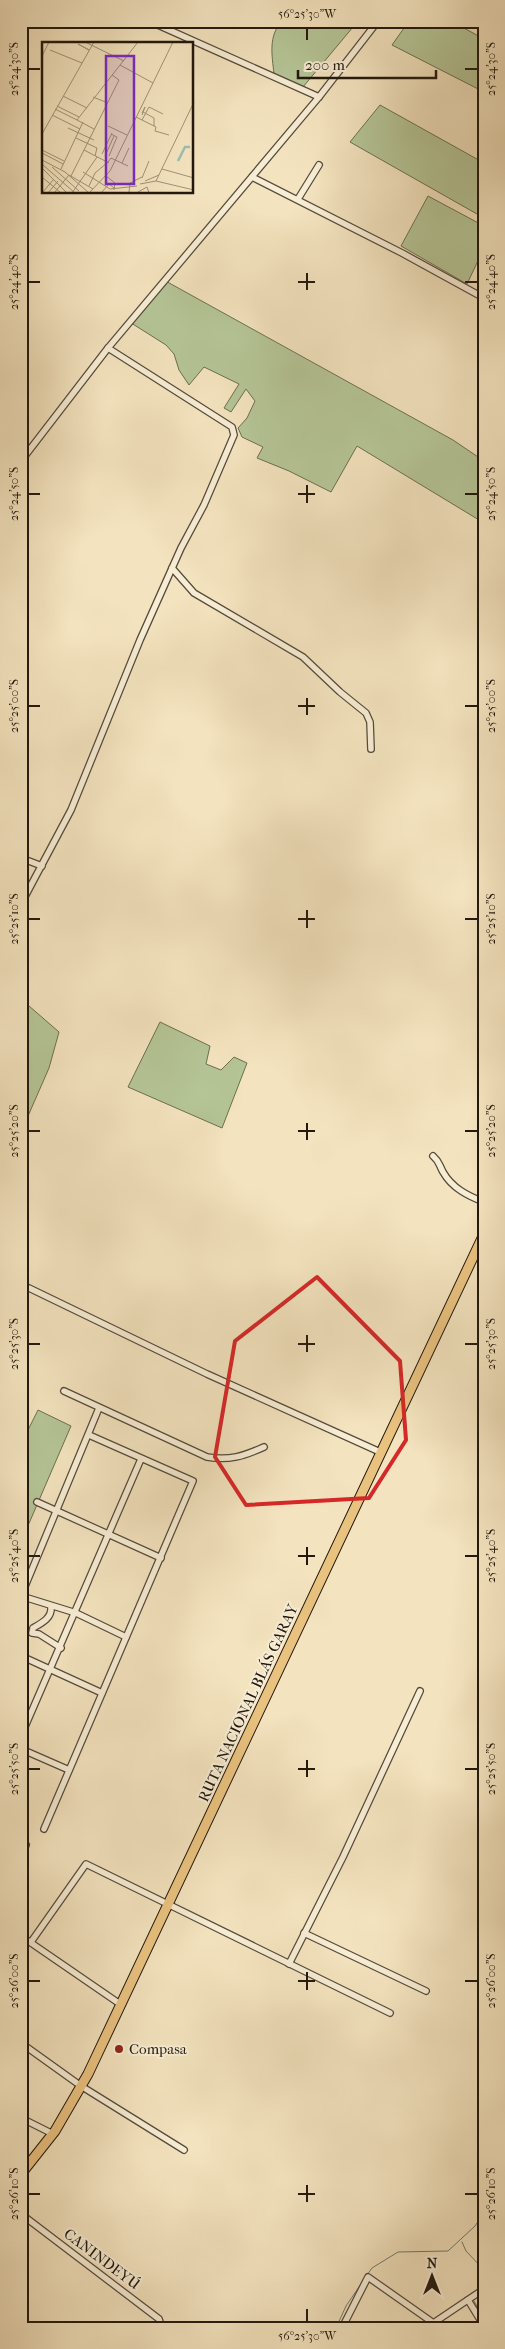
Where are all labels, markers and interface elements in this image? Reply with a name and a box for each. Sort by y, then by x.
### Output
text: 56°25'30"W [278,7,337,21]
text: 25°24'30"S [7,42,21,96]
inset map [42,42,194,194]
text: 25°24'30"S [484,42,498,96]
scale bar [298,48,435,80]
text: 200 m [305,56,345,74]
text: 25°24'40"S [7,254,21,310]
text: 25°24'40"S [484,254,498,310]
text: 25°24'50"S [7,467,21,521]
text: 25°24'50"S [484,467,498,521]
text: 25°25'00"S [7,679,21,733]
text: 25°25'00"S [484,679,498,733]
text: 25°25'10"S [7,893,21,945]
text: 25°25'10"S [484,893,498,945]
text: 25°25'20"S [7,1104,21,1158]
text: 25°25'20"S [484,1104,498,1158]
text: 25°25'30"S [7,1318,21,1370]
text: 25°25'30"S [484,1318,498,1370]
text: 25°25'40"S [7,1529,21,1583]
text: 25°25'40"S [484,1529,498,1583]
street label: RUTA NACIONAL BLÁS GARAY [194,1601,302,1805]
text: 25°25'50"S [7,1743,21,1795]
text: 25°25'50"S [484,1743,498,1795]
text: 25°26'00"S [7,1953,21,2009]
text: 25°26'00"S [484,1953,498,2009]
place label: Compasa [129,2040,188,2058]
marker: Compasa [113,2043,125,2055]
text: 25°26'10"S [7,2168,21,2220]
text: 25°26'10"S [484,2168,498,2220]
street label: CANINDEYÚ [60,2224,144,2294]
north arrow [408,2252,458,2302]
text: N [427,2255,438,2272]
text: 56°25'30"W [278,2329,337,2343]

